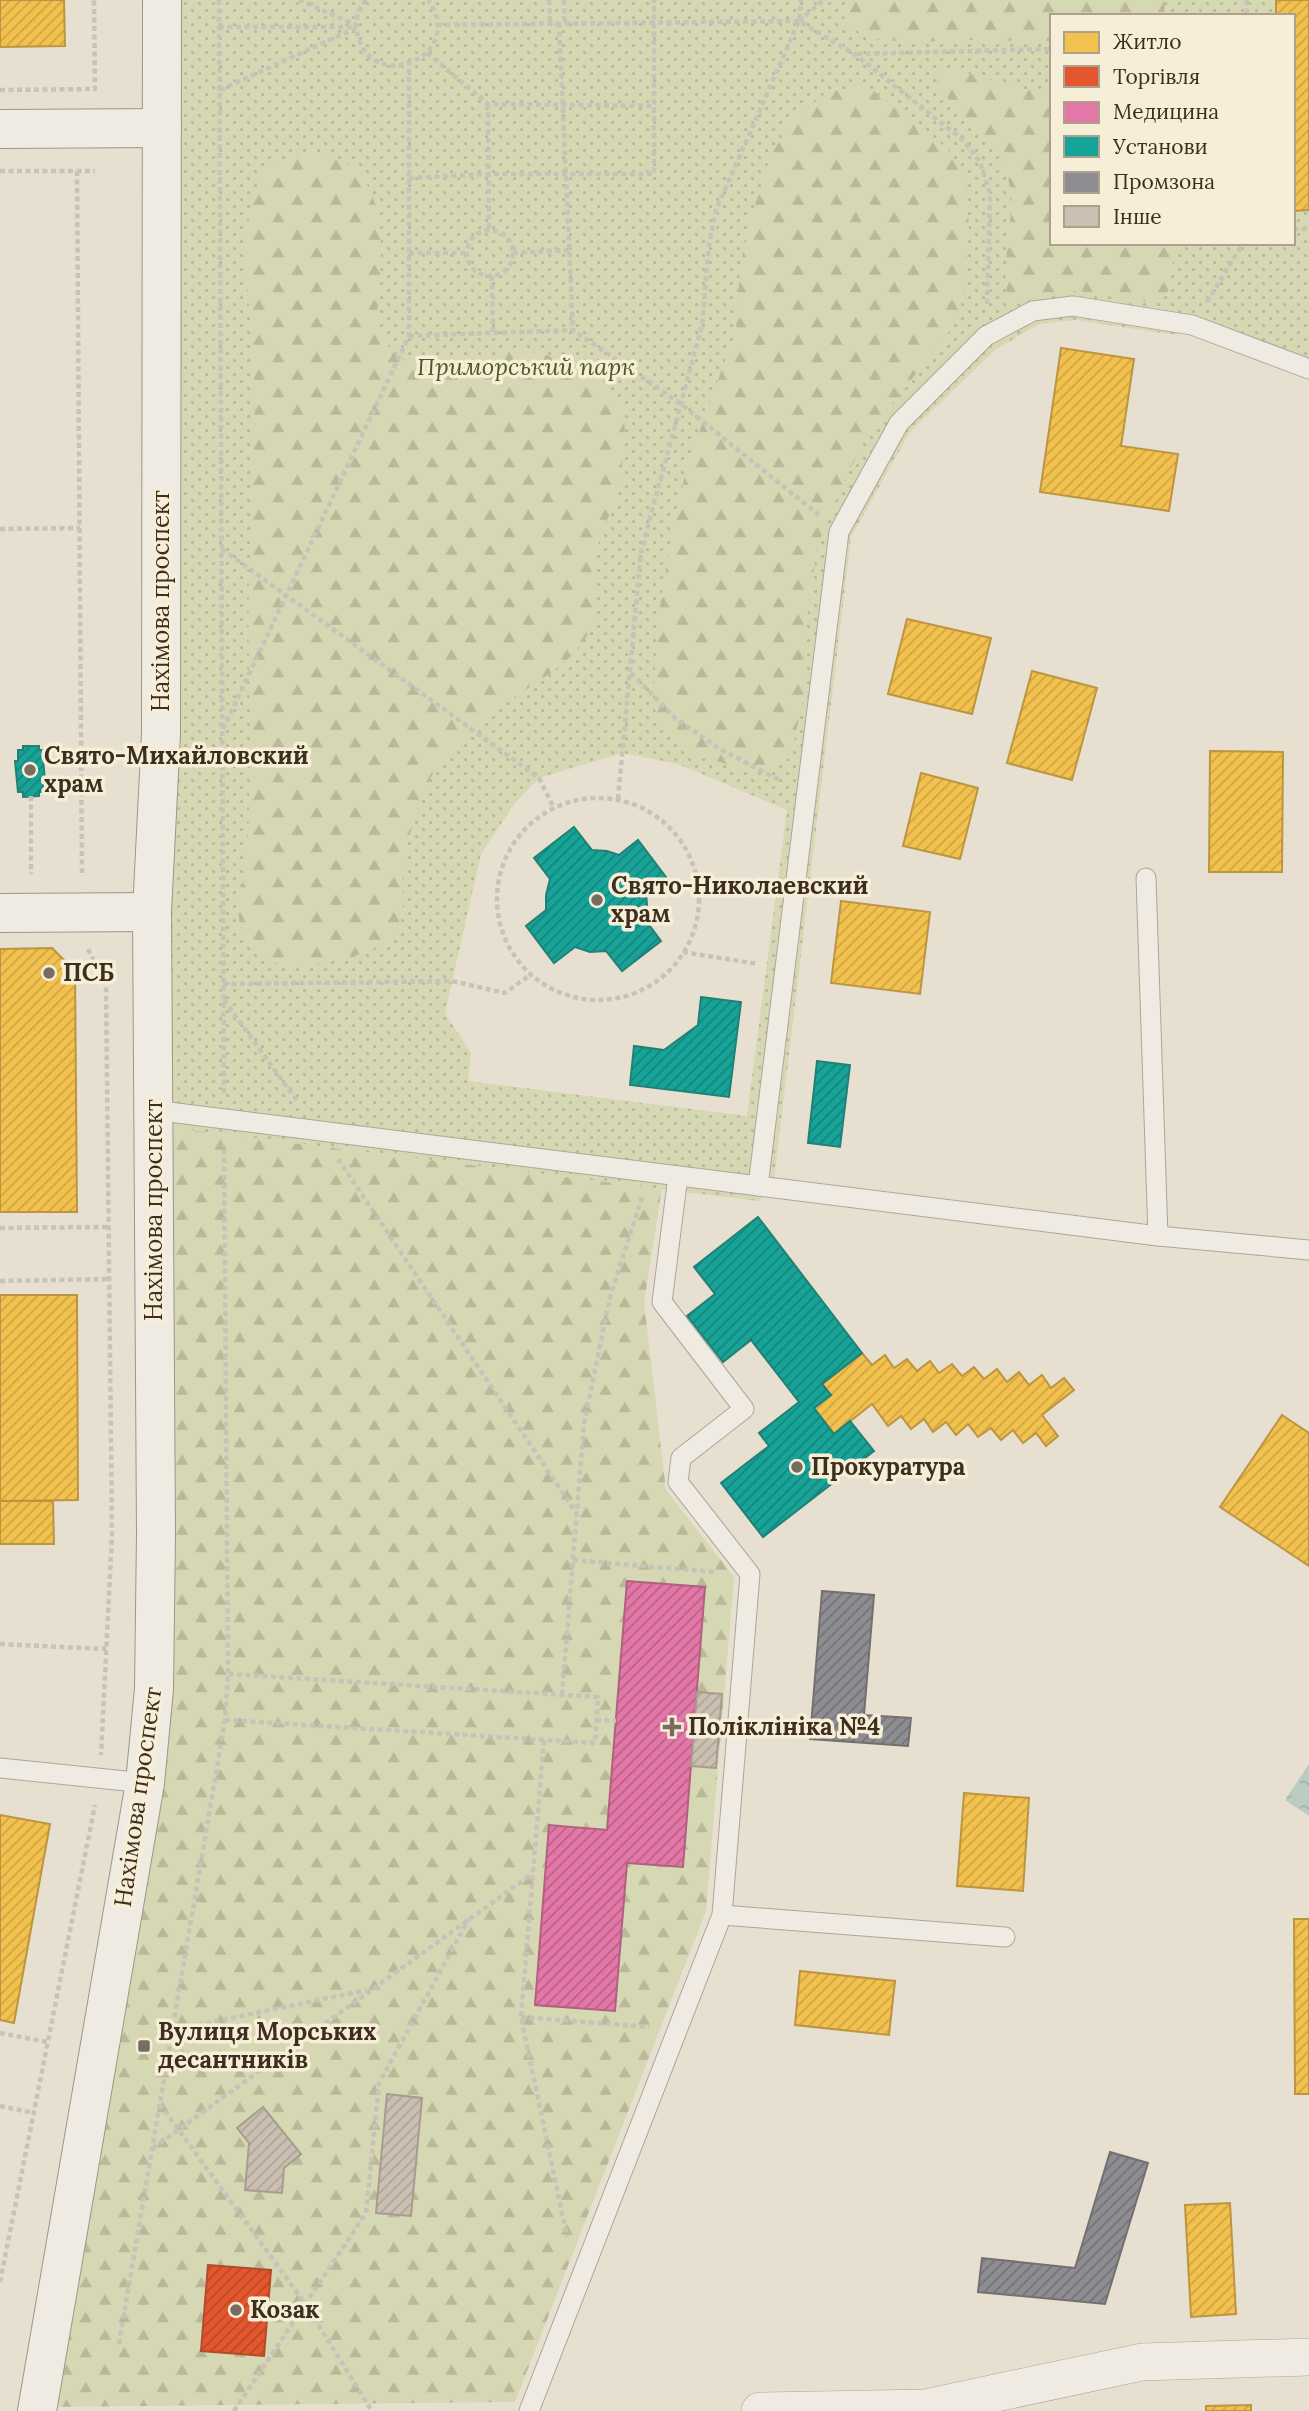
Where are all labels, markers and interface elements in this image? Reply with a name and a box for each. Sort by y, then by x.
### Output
legend [1050,14,1295,245]
text: Житло [1113,28,1182,55]
text: Торгівля [1113,63,1200,90]
text: Медицина [1113,98,1219,125]
text: Установи [1112,133,1208,160]
text: Промзона [1113,168,1215,195]
text: Інше [1113,203,1162,230]
park label: Приморський парк [417,351,635,382]
street label: Нахімова проспект [145,490,176,712]
place label: Свято-Михайловский храм [44,740,309,799]
marker: Свято-Михайловский храм [22,762,38,778]
place label: Свято-Николаевский храм [611,870,869,929]
marker: Свято-Николаевский храм [589,892,605,908]
place label: ПСБ [63,957,114,988]
marker: ПСБ [41,965,57,981]
street label: Нахімова проспект [138,1099,169,1321]
place label: Прокуратура [811,1451,966,1482]
marker: Прокуратура [789,1459,805,1475]
street label: Нахімова проспект [107,1685,168,1909]
place label: Поліклініка №4 [688,1711,880,1742]
marker: Поліклініка №4 [662,1717,682,1737]
place label: Вулиця Морських десантників [158,2016,377,2075]
marker: Вулиця Морських десантників [136,2038,152,2054]
place label: Козак [250,2294,319,2325]
marker: Козак [228,2302,244,2318]

